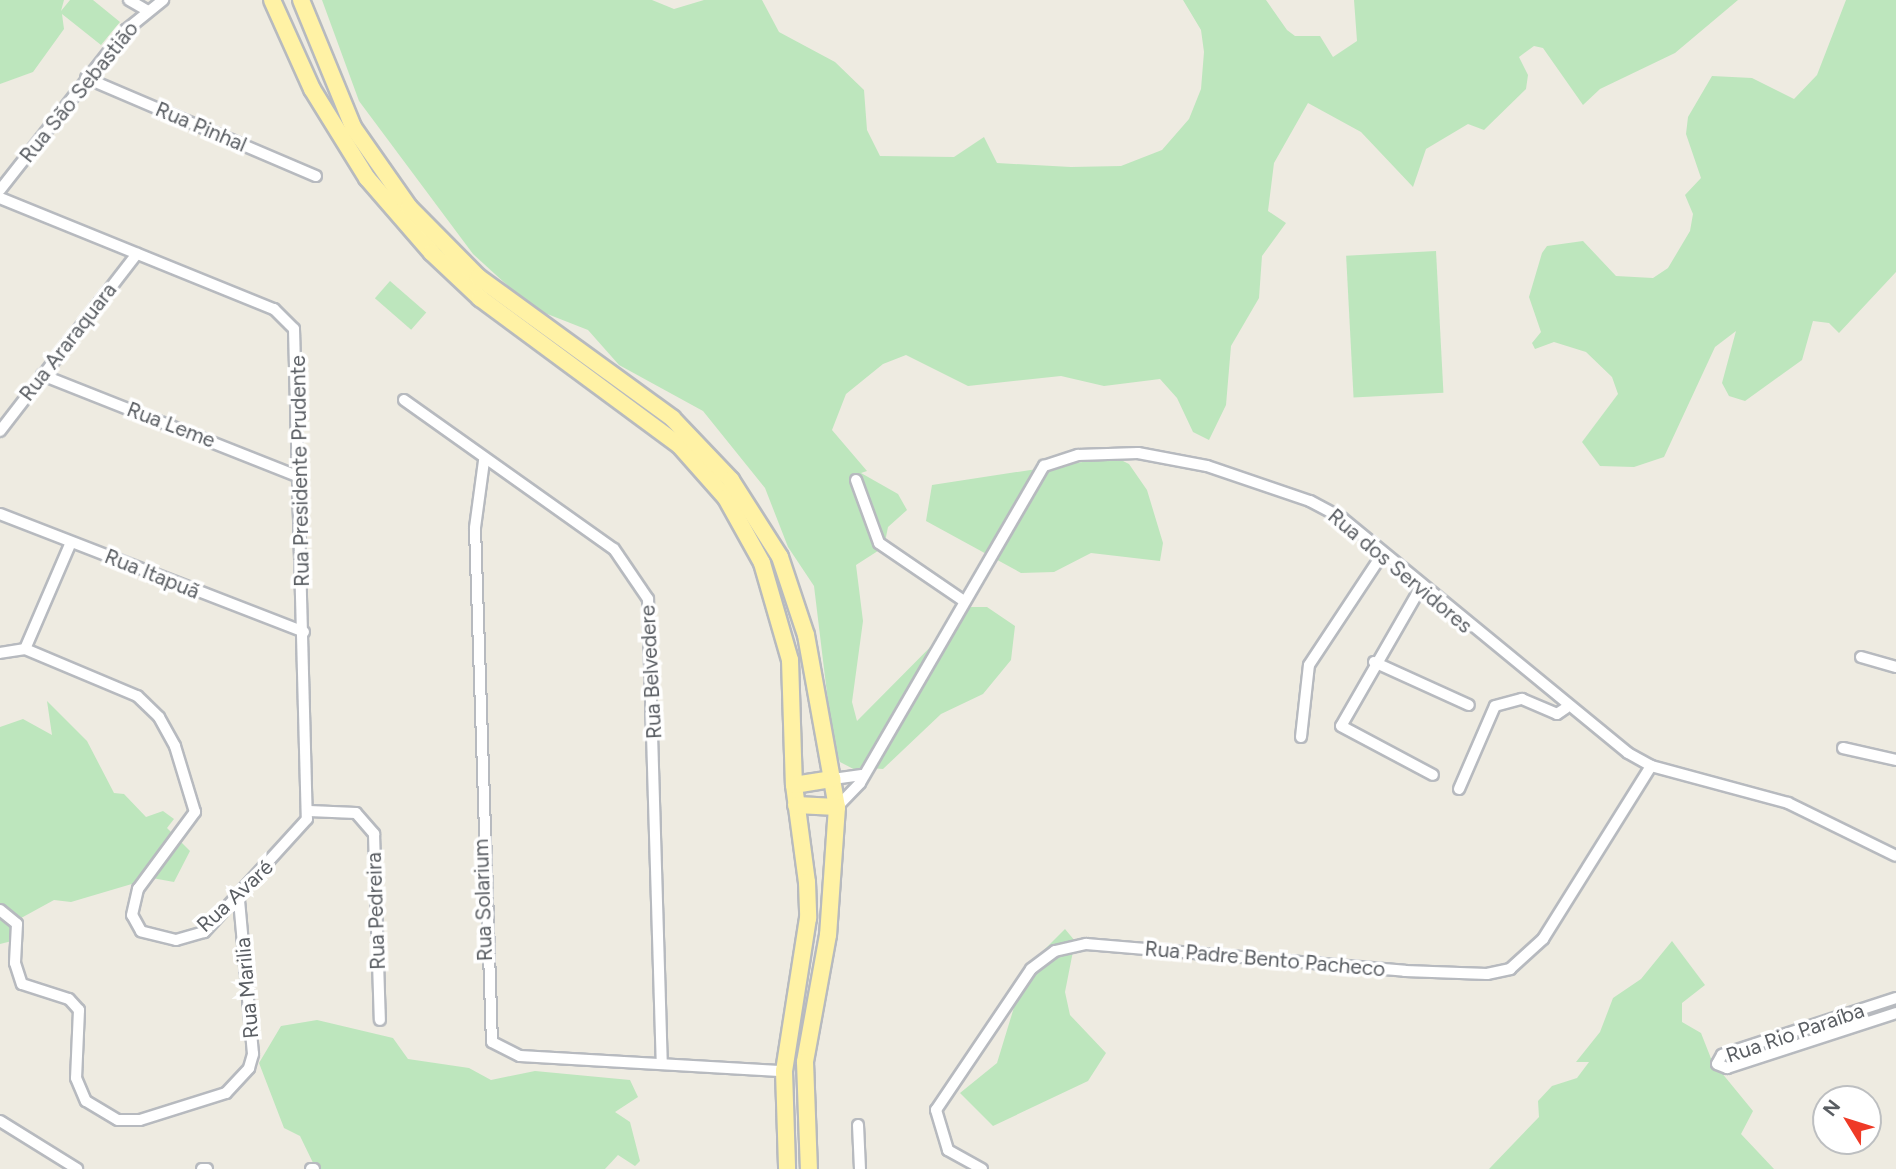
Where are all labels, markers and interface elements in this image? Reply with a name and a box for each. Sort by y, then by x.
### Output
street label: Rua São Sebastião [14,16,144,168]
street label: Rua Pinhal [152,97,250,157]
street label: Rua Araraquara [14,278,122,406]
street label: Rua Presidente Prudente [285,355,315,587]
street label: Rua Leme [123,397,219,453]
street label: Rua dos Servidores [1323,503,1477,639]
street label: Rua Itapuã [101,544,203,604]
street label: Rua Belvedere [635,604,667,740]
street label: Rua Solarium [468,838,498,962]
street label: Rua Pedreira [361,852,391,970]
street label: Rua Avaré [192,854,278,938]
street label: Rua Marilia [230,936,264,1040]
street label: Rua Padre Bento Pacheco [1144,936,1386,982]
street label: Rua Rio Paraíba [1723,998,1867,1068]
north arrow [1812,1085,1882,1155]
text: N [1818,1095,1845,1121]

